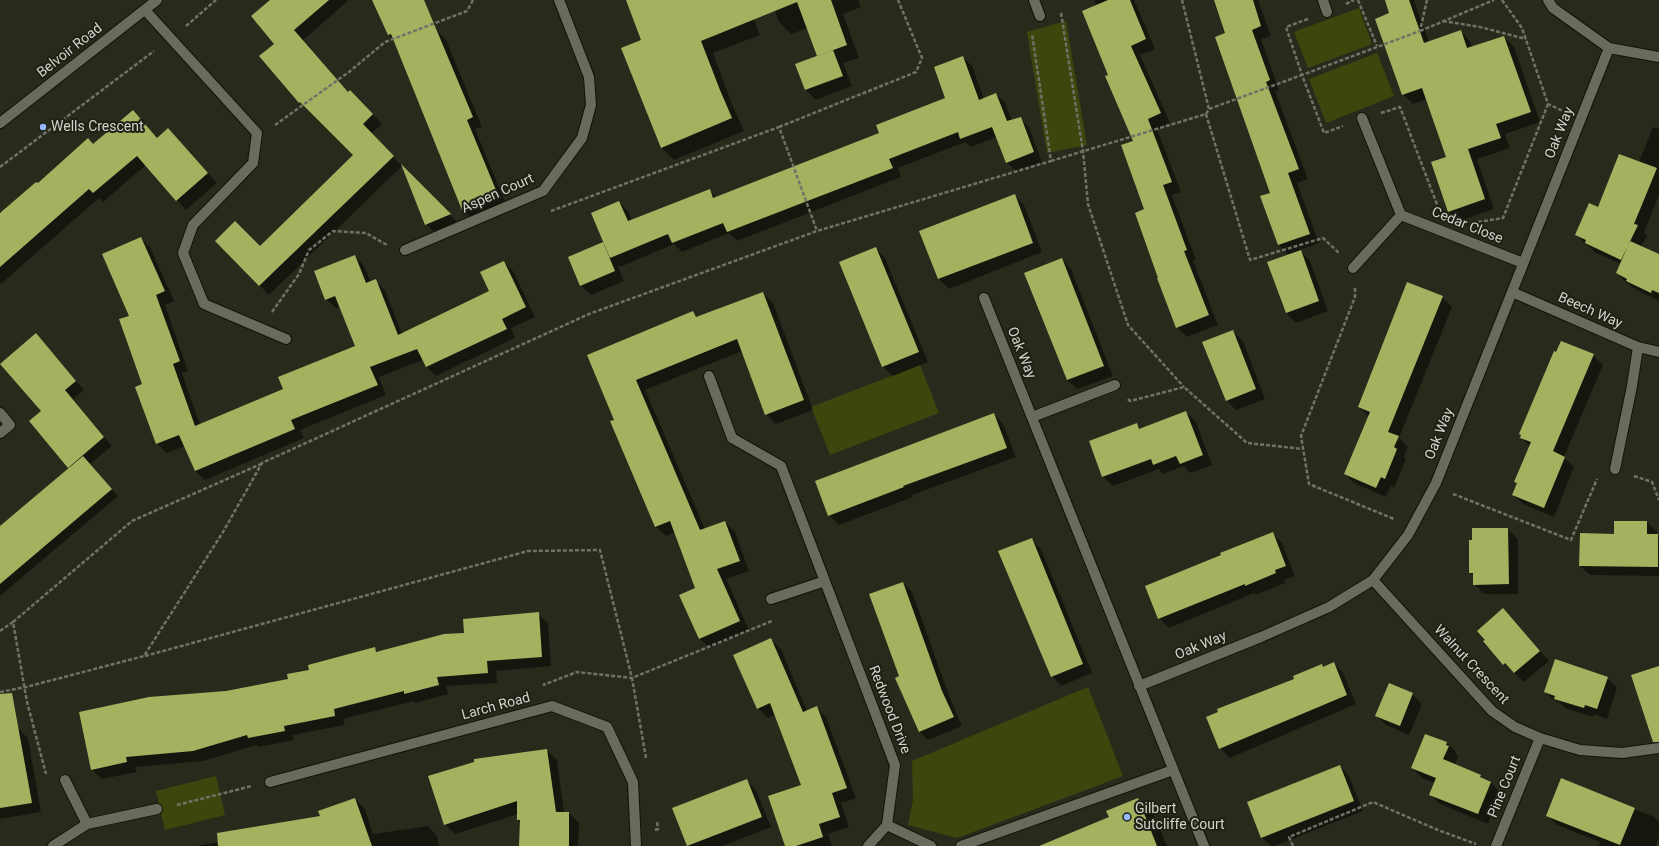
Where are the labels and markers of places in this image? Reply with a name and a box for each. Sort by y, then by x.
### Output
place label: Wells Crescent [51,119,144,135]
marker: Wells Crescent [38,122,48,132]
place label: Gilbert Sutcliffe Court [1135,801,1225,834]
marker: Gilbert Sutcliffe Court [1122,812,1132,822]

